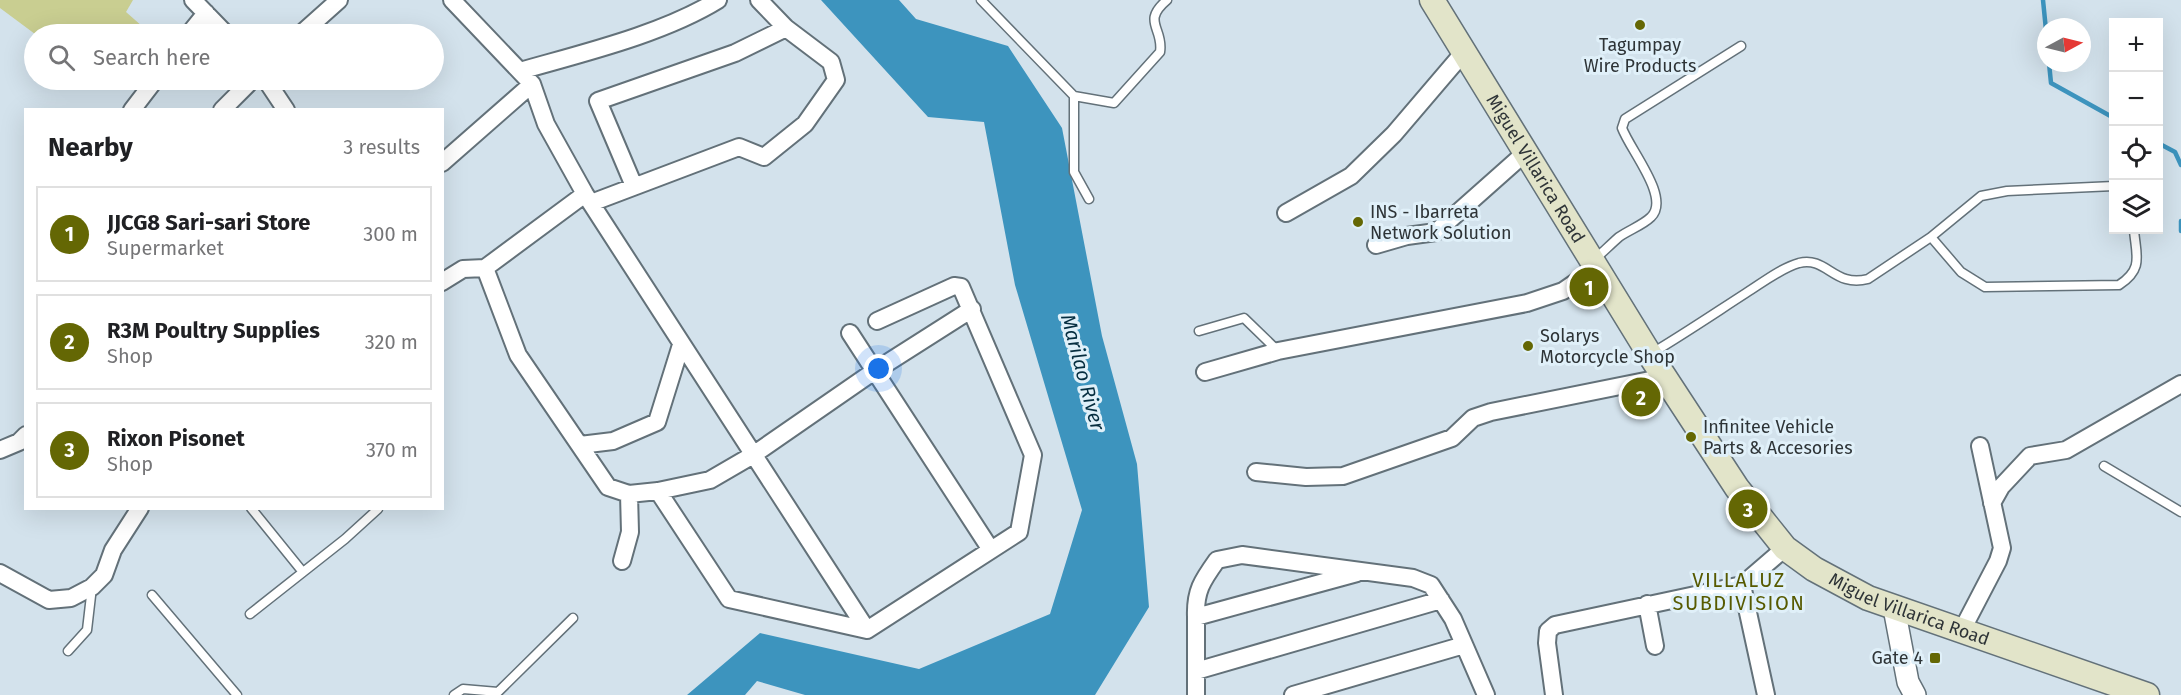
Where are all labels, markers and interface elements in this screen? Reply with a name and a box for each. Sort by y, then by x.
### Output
marker: Tagumpay Wire Products [1633,18,1647,32]
north arrow [2037,18,2091,72]
map controls [2109,18,2163,234]
button: + [2109,18,2163,72]
search box [24,24,444,90]
place label: Tagumpay Wire Products [1584,34,1696,77]
icon: search [45,41,78,74]
text: Search here [93,44,211,71]
button: − [2109,72,2163,126]
street label: Miguel Villarica Road [1482,90,1590,247]
button: locate [2109,126,2163,180]
text: Nearby [48,132,133,163]
text: 3 results [343,135,420,159]
button: layers [2109,180,2163,234]
place label: INS - Ibarreta Network Solution [1370,201,1512,244]
text: JJCG8 Sari-sari Store [107,209,311,236]
marker: INS - Ibarreta Network Solution [1351,215,1365,229]
text: 1 [65,222,74,246]
text: 300 m [363,222,418,246]
text: Supermarket [107,236,224,260]
pin: 1 [1570,264,1608,310]
water label: Marilao River [1056,311,1110,434]
text: R3M Poultry Supplies [107,317,320,344]
place label: Solarys Motorcycle Shop [1540,325,1675,368]
text: 2 [64,330,75,354]
text: 320 m [365,330,418,354]
marker: Solarys Motorcycle Shop [1521,339,1535,353]
text: Shop [107,344,153,368]
your location [864,354,893,383]
pin: 2 [1622,374,1660,420]
place label: Infinitee Vehicle Parts & Accesories [1703,416,1853,459]
text: Rixon Pisonet [107,425,245,452]
marker: Infinitee Vehicle Parts & Accesories [1684,430,1698,444]
text: 3 [64,438,75,462]
text: 370 m [366,438,418,462]
text: Shop [107,452,153,476]
pin: 3 [1728,486,1768,532]
district label: VILLALUZ SUBDIVISION [1673,568,1805,615]
street label: Miguel Villarica Road [1825,568,1992,650]
place label: Gate 4 [1871,647,1923,669]
marker: Gate 4 [1928,651,1942,665]

